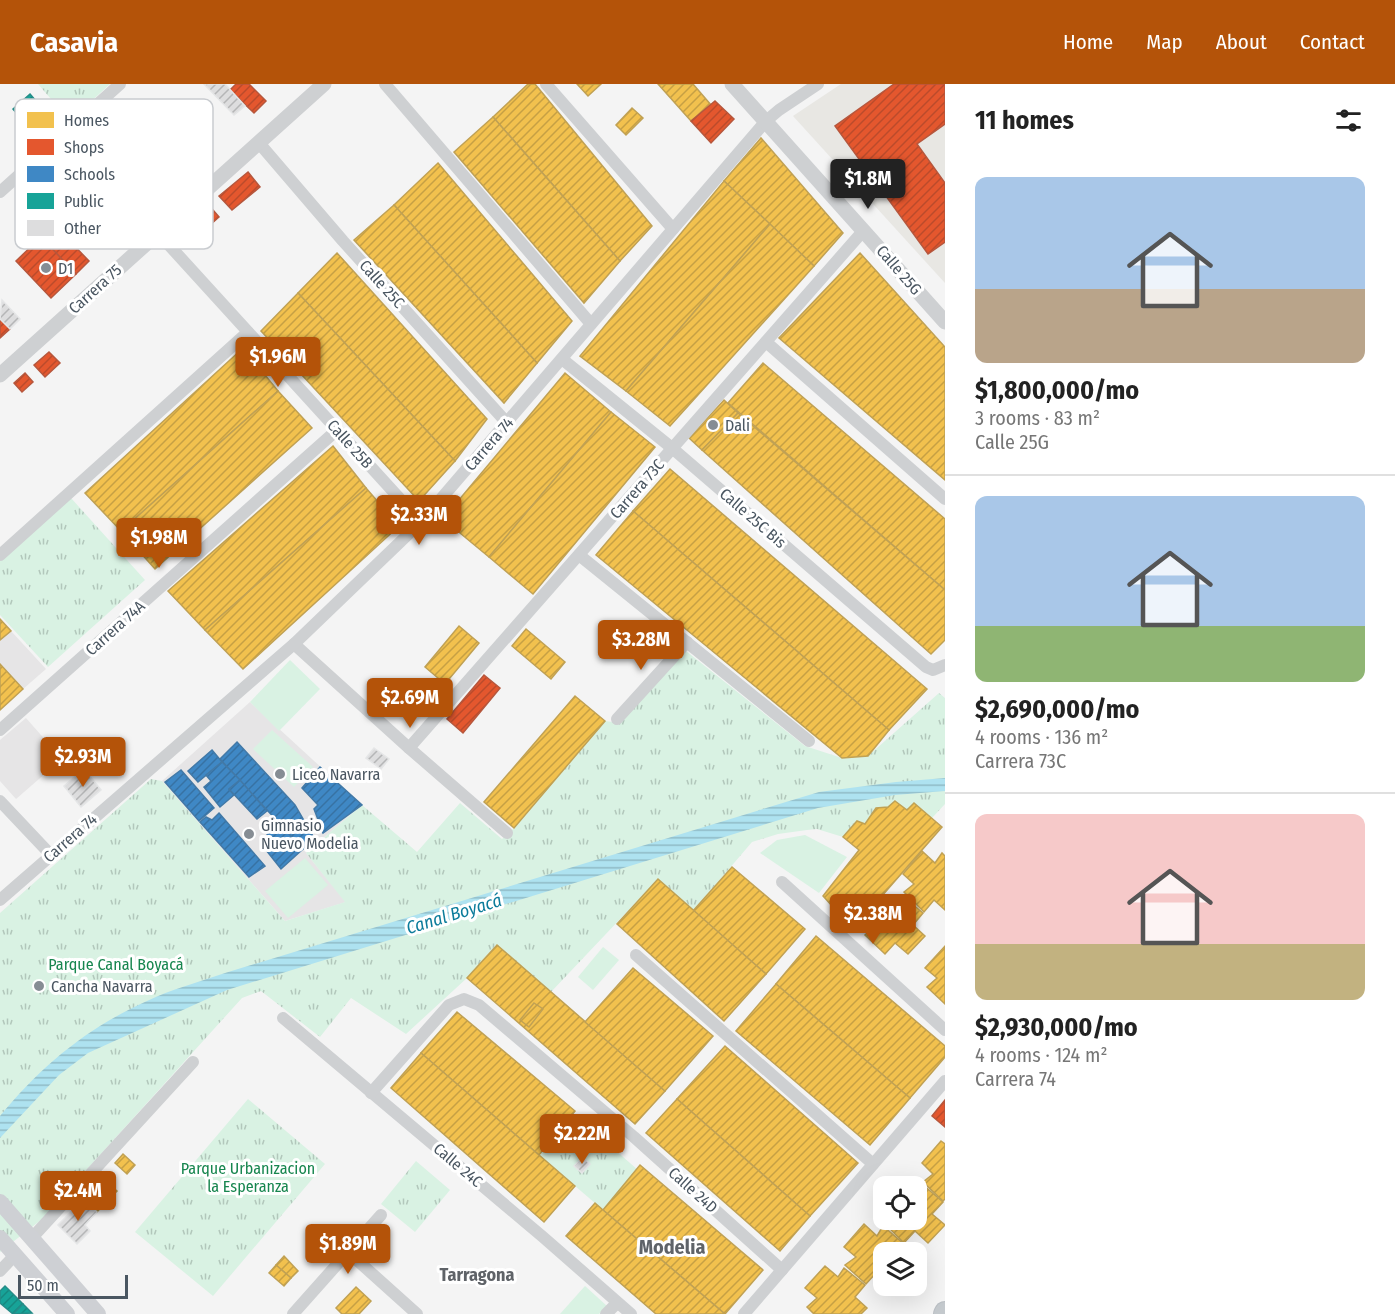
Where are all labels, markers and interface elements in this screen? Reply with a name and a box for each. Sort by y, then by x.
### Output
text: Casavia [30,26,118,59]
text: Home [1063,29,1113,55]
text: Map [1146,29,1183,55]
text: About [1216,29,1267,55]
text: Contact [1300,29,1365,55]
legend [15,99,213,249]
icon: filters [1332,104,1365,137]
text: 11 homes [975,105,1074,136]
text: Homes [64,111,109,130]
text: Shops [64,138,104,157]
pin: $1.8M [826,159,910,210]
text: Schools [64,165,115,184]
text: $1.8M [844,166,892,190]
text: Public [64,192,104,211]
icon: home [1116,216,1224,324]
text: Other [64,219,102,238]
street label: Calle 25G [872,241,926,299]
street label: Calle 25C [355,256,409,312]
place label: D1 [58,259,73,278]
street label: Carrera 75 [65,260,125,318]
marker: D1 [39,261,53,275]
pin: $1.96M [229,337,327,388]
text: $1.96M [249,344,307,368]
text: $1,800,000/mo [975,375,1139,406]
text: 3 rooms · 83 m² [975,406,1100,430]
street label: Carrera 74 [461,413,518,475]
street label: Calle 25B [323,416,377,472]
place label: Dali [725,416,750,435]
marker: Dali [706,418,720,432]
text: Calle 25G [975,430,1049,454]
street label: Carrera 73C [606,455,668,523]
street label: Calle 25C Bis [716,484,790,552]
pin: $2.33M [370,495,468,546]
text: $2.33M [390,502,448,526]
pin: $1.98M [110,518,208,569]
text: $1.98M [130,525,188,549]
icon: home [1116,535,1224,643]
street label: Carrera 74A [81,596,149,660]
pin: $3.28M [592,620,690,671]
text: $3.28M [612,627,670,651]
pin: $2.69M [361,678,459,729]
text: $2.69M [381,685,439,709]
text: $2,690,000/mo [975,694,1139,725]
text: 4 rooms · 136 m² [975,725,1108,749]
pin: $2.93M [34,737,132,788]
text: $2.93M [55,744,111,768]
text: Carrera 73C [975,749,1066,773]
place label: Liceo Navarra [292,765,380,784]
marker: Liceo Navarra [273,767,287,781]
street label: Carrera 74 [39,809,101,866]
place label: Gimnasio Nuevo Modelia [261,816,359,853]
marker: Gimnasio Nuevo Modelia [242,827,256,841]
icon: home [1116,853,1224,961]
water label: Canal Boyacá [404,889,504,939]
pin: $2.38M [824,894,922,945]
text: $2.38M [844,901,902,925]
park label: Parque Canal Boyacá [48,955,184,974]
place label: Cancha Navarra [51,977,153,996]
marker: Cancha Navarra [32,979,46,993]
text: $2,930,000/mo [975,1012,1138,1043]
text: 4 rooms · 124 m² [975,1043,1108,1067]
text: Carrera 74 [975,1067,1056,1091]
pin: $2.22M [533,1114,631,1165]
text: $2.22M [554,1121,610,1145]
street label: Calle 24C [430,1139,486,1191]
park label: Parque Urbanizacion la Esperanza [181,1159,315,1196]
street label: Calle 24D [665,1163,721,1217]
pin: $2.4M [36,1171,120,1222]
map controls [873,1176,927,1296]
button: locate [873,1176,927,1230]
text: $2.4M [54,1178,102,1202]
pin: $1.89M [299,1224,397,1275]
text: $1.89M [319,1231,377,1255]
district label: Modelia [639,1235,705,1259]
button: layers [873,1242,927,1296]
district label: Tarragona [440,1264,514,1286]
scale bar [18,1272,128,1300]
text: 50 m [27,1276,59,1295]

